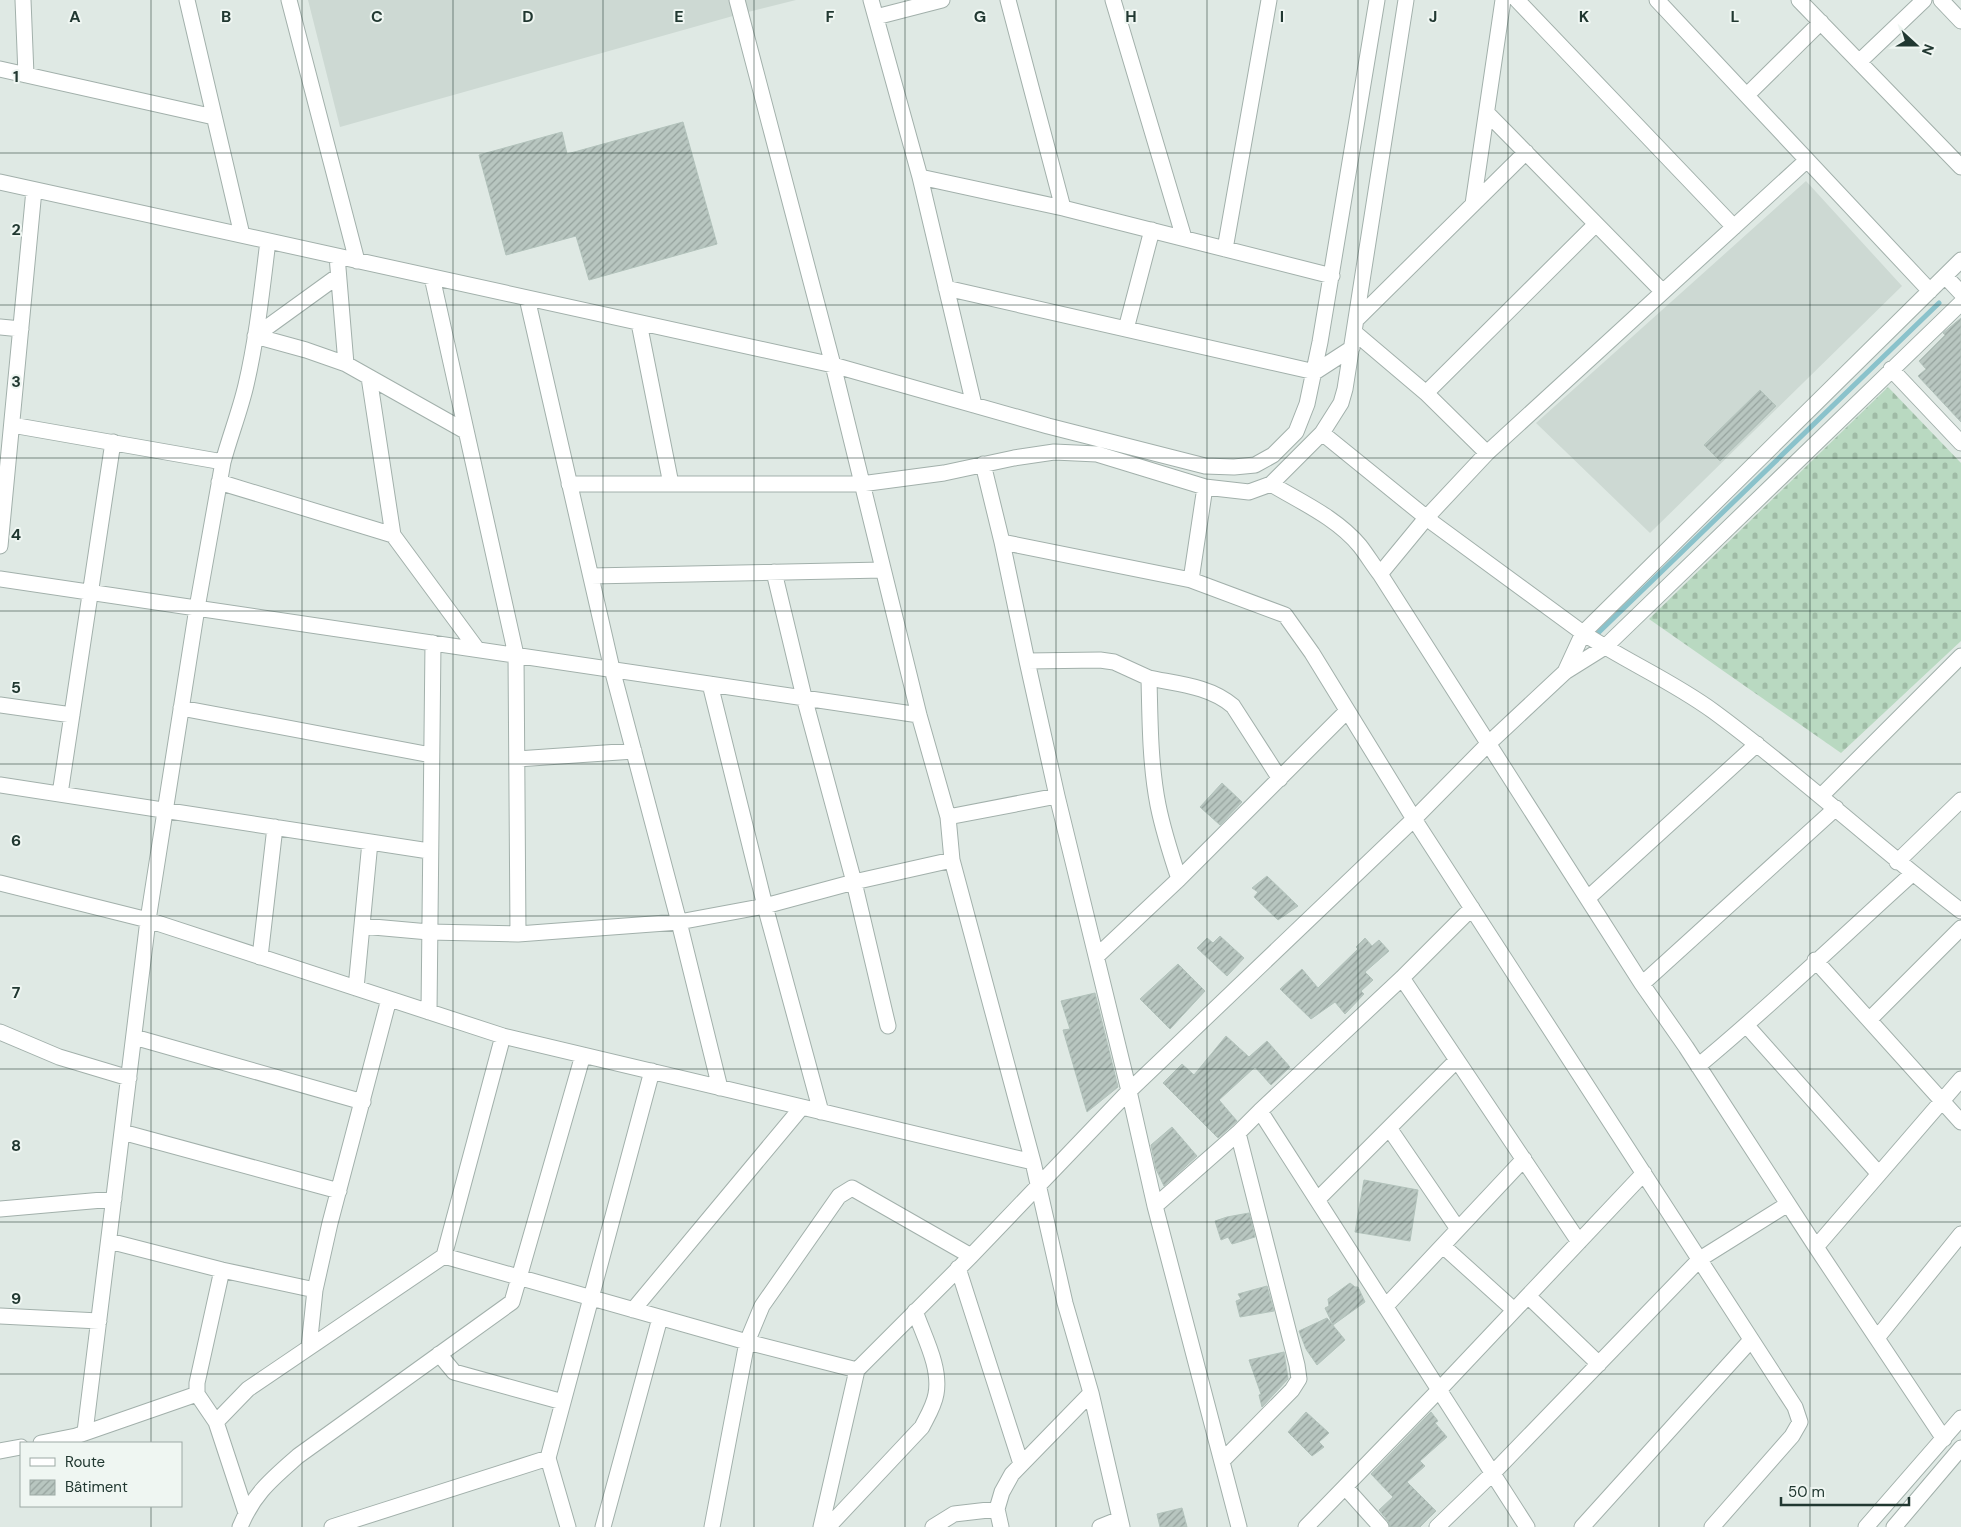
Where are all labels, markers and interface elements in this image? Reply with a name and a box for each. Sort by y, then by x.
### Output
text: A [69,6,81,27]
text: B [221,6,231,27]
text: C [371,6,383,27]
text: D [522,6,534,27]
text: E [674,6,684,27]
text: F [826,6,835,27]
text: G [974,6,986,27]
text: H [1125,6,1137,27]
text: I [1280,6,1284,27]
text: J [1429,6,1437,27]
text: K [1579,6,1590,27]
text: L [1731,6,1740,27]
north arrow [1891,20,1941,70]
text: N [1918,42,1938,58]
text: 1 [13,66,19,87]
text: 2 [11,219,21,240]
text: 3 [11,371,21,392]
text: 4 [11,524,21,545]
text: 5 [11,677,21,698]
text: 6 [11,830,21,851]
text: 7 [12,982,21,1003]
text: 8 [11,1135,21,1156]
text: 9 [11,1288,21,1309]
legend [20,1442,182,1507]
text: Route [65,1452,105,1472]
scale bar [1781,1474,1908,1506]
text: Bâtiment [65,1477,128,1497]
text: 50 m [1788,1482,1825,1502]

